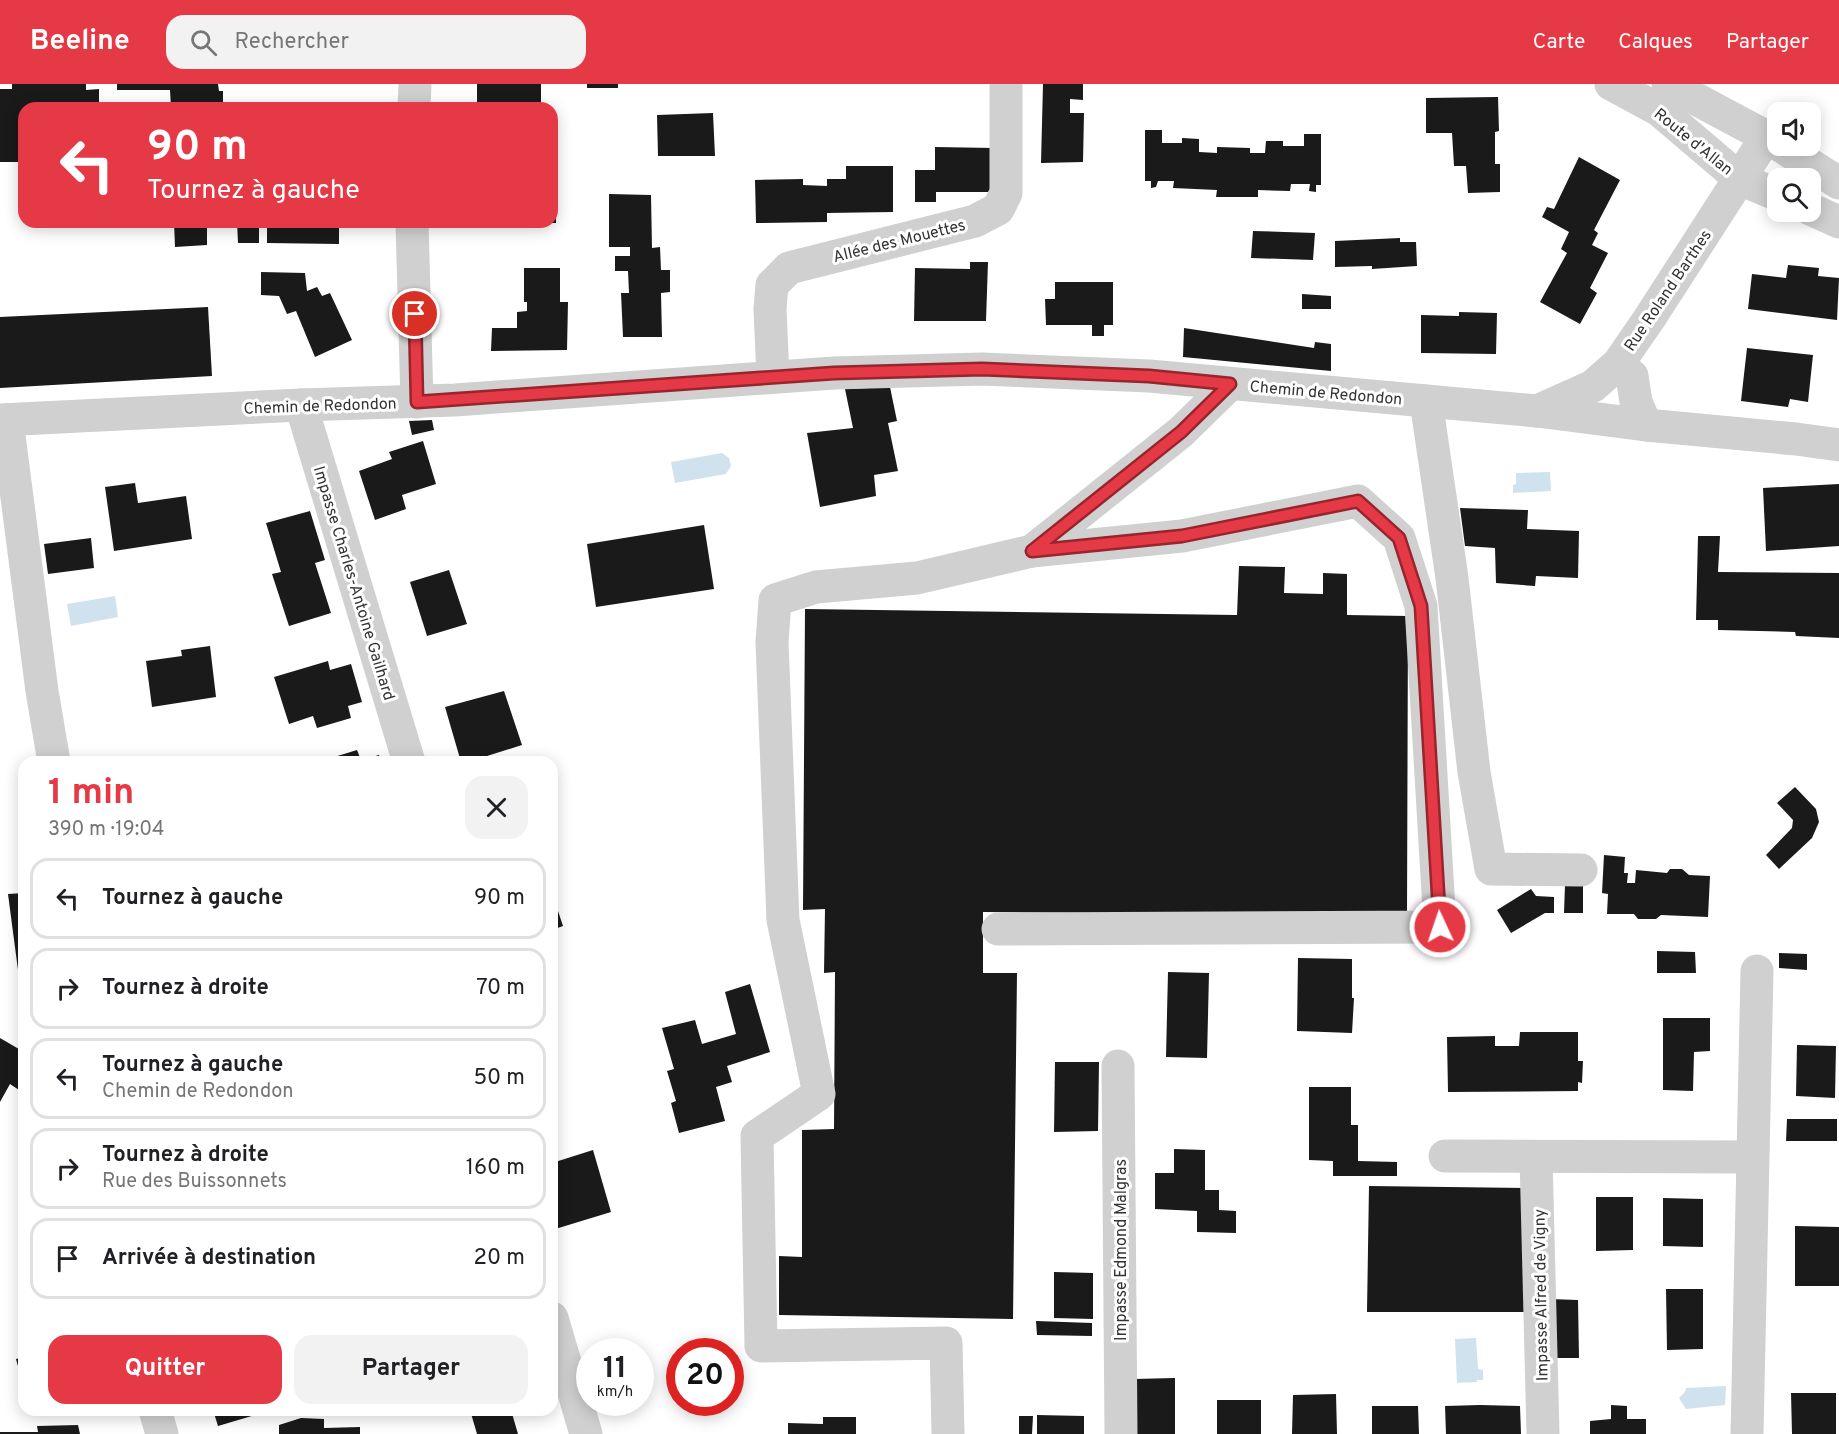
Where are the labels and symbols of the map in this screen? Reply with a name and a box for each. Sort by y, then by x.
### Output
street label: Route d'Allan [1649,105,1736,180]
street label: Allée des Mouettes [831,216,968,268]
street label: Rue Roland Barthes [1621,227,1717,356]
pin [389,288,440,339]
street label: Chemin de Redondon [1249,377,1403,411]
street label: Chemin de Redondon [243,394,397,420]
street label: Impasse Charles-Antoine Gailhard [308,464,398,703]
position arrow [1408,895,1472,959]
street label: Impasse Edmond Malgras [1112,1159,1132,1341]
street label: Impasse Alfred de Vigny [1530,1209,1554,1381]
speed limit sign: 20 [666,1338,744,1416]

